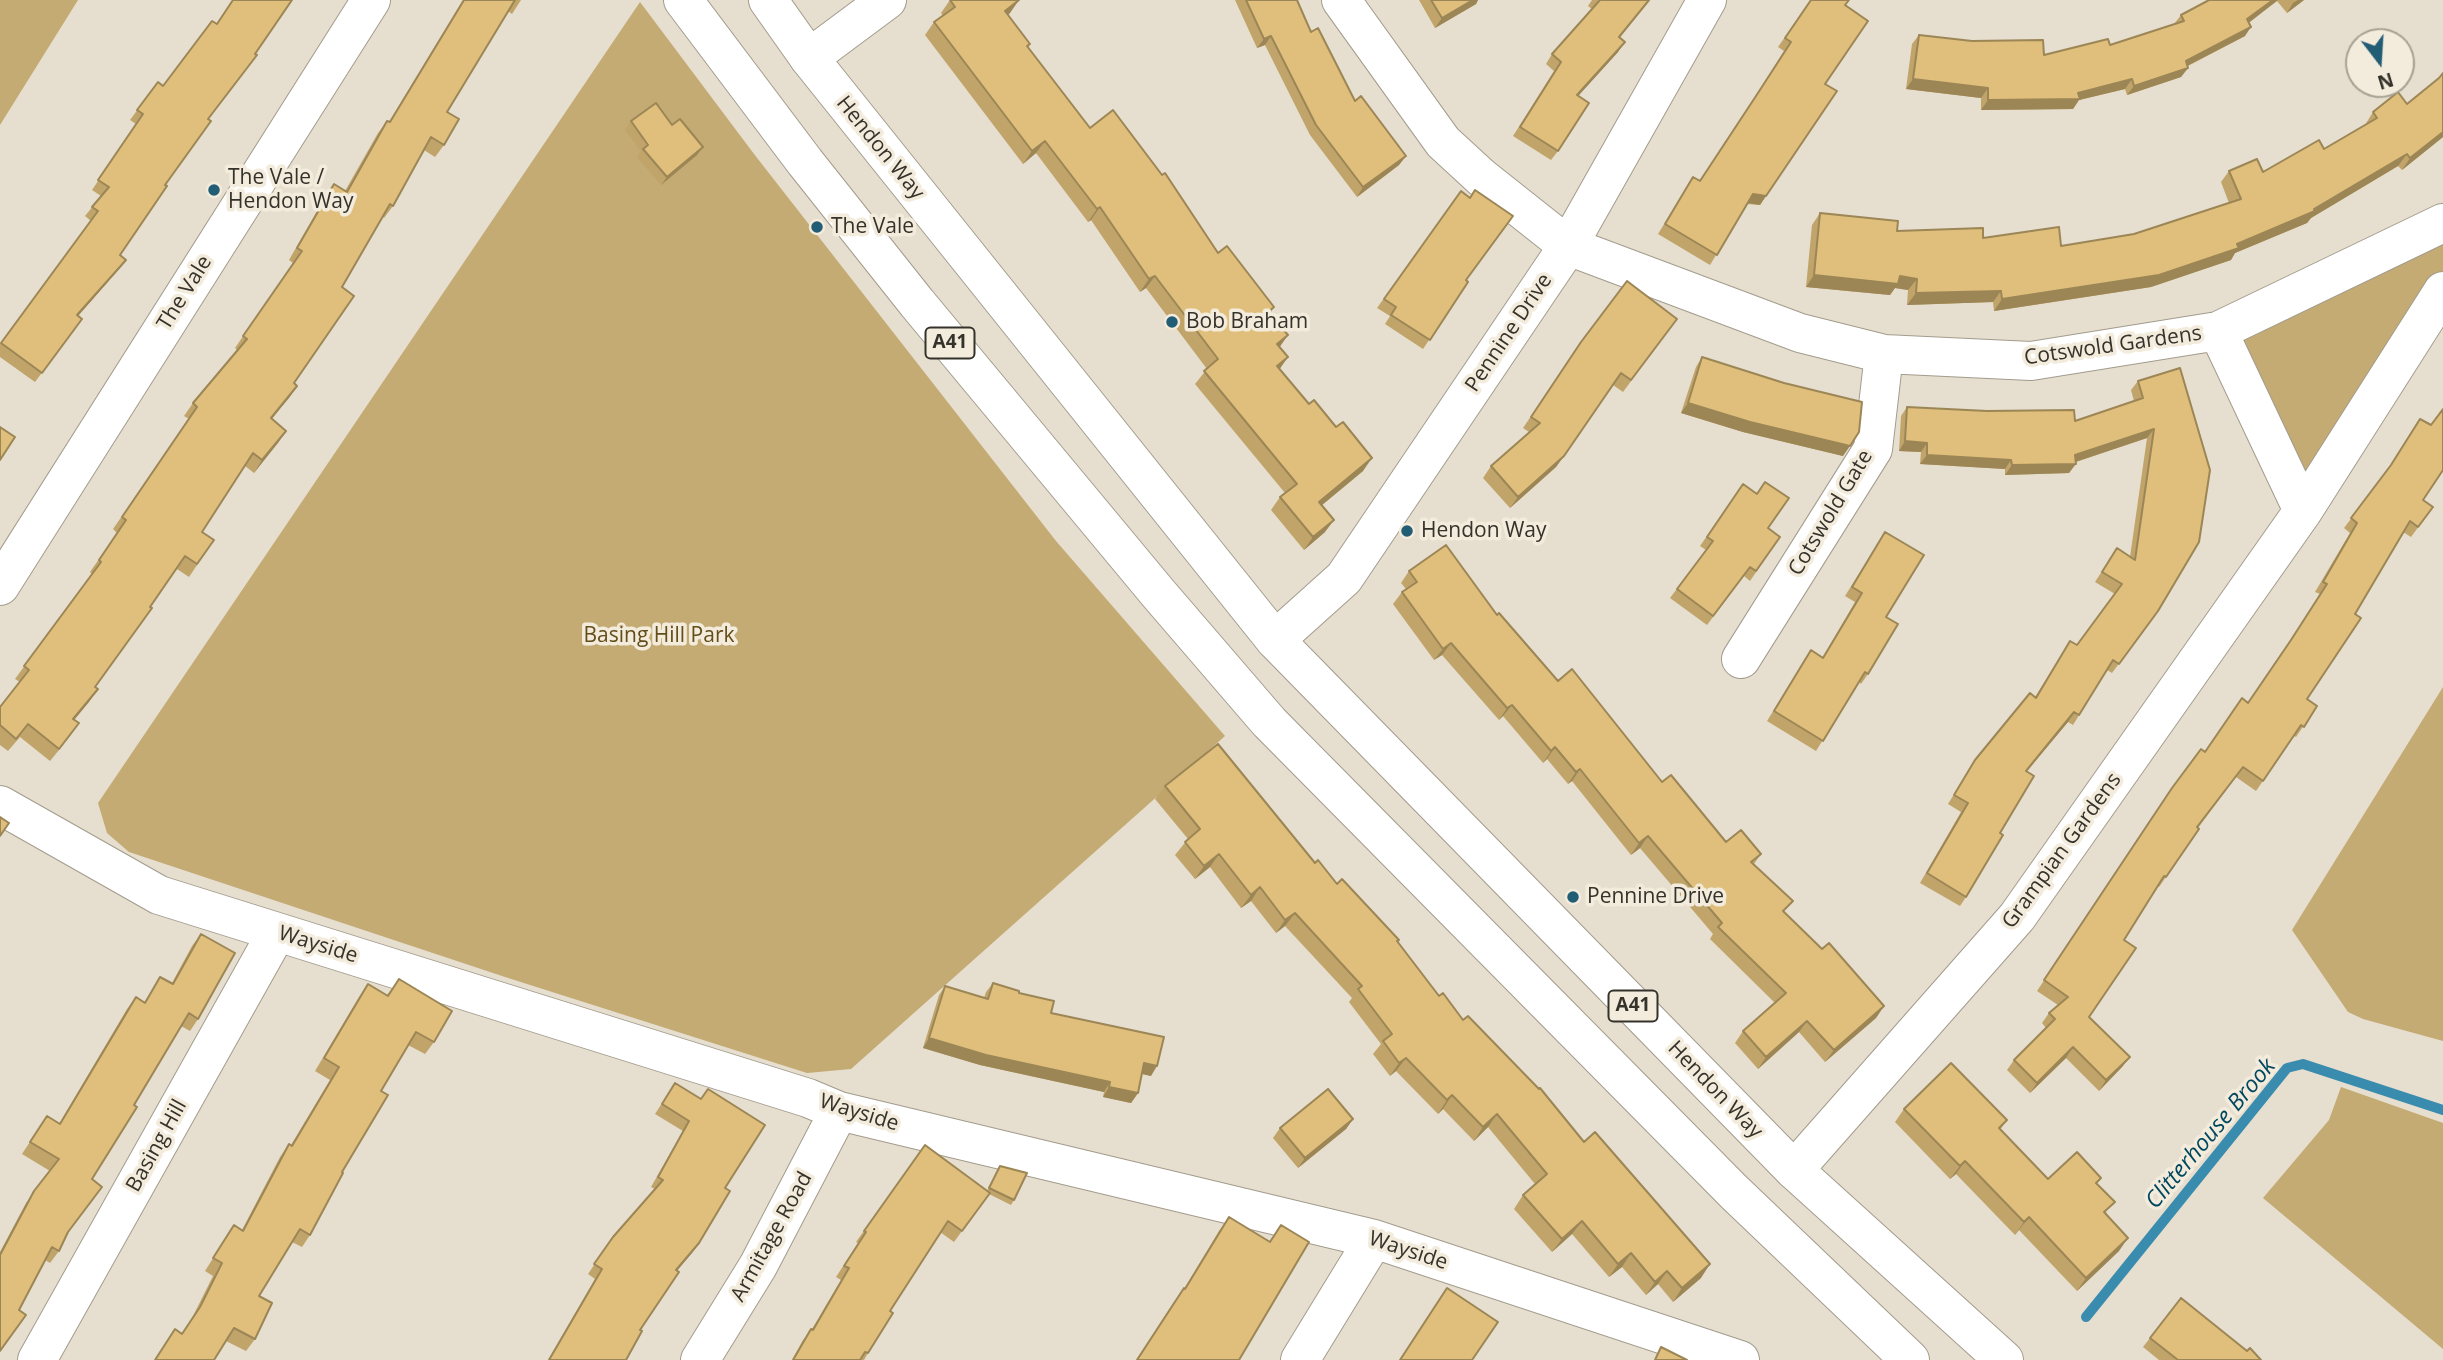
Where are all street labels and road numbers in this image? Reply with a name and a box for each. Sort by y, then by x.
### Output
street label: Hendon Way [831,91,929,205]
street label: The Vale [152,251,218,335]
street label: Pennine Drive [1460,269,1558,397]
street label: Cotswold Gardens [2023,321,2203,371]
road number: A41 [926,328,974,358]
street label: Cotswold Gate [1784,446,1878,580]
street label: Grampian Gardens [1997,768,2127,934]
street label: Wayside [275,921,361,969]
road number: A41 [1608,990,1658,1022]
street label: Hendon Way [1662,1036,1768,1144]
street label: Wayside [816,1089,902,1137]
street label: Basing Hill [121,1095,193,1197]
street label: Armitage Road [726,1168,818,1306]
street label: Wayside [1365,1226,1451,1276]

